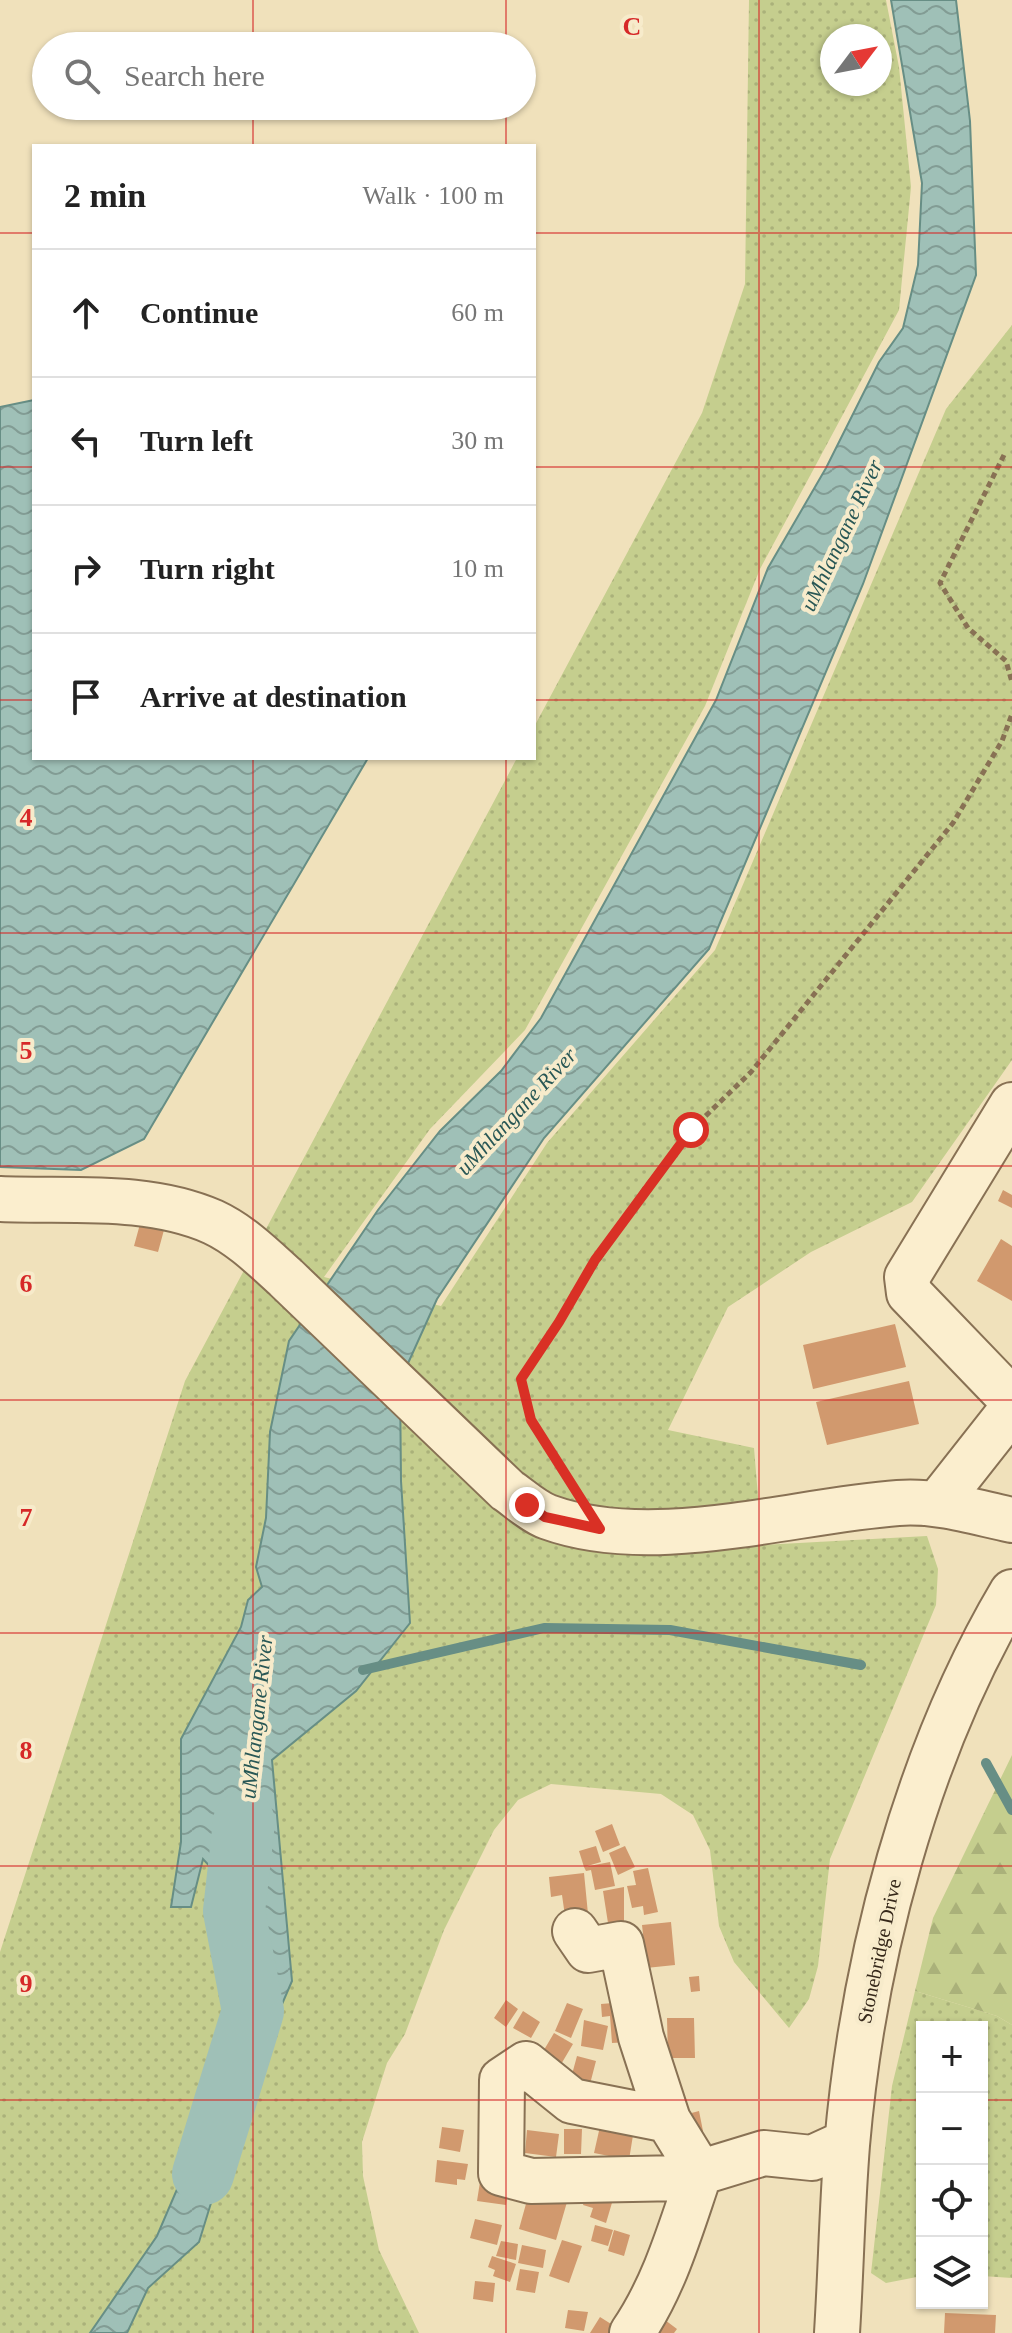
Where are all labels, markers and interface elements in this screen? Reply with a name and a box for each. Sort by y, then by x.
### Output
text: C [623,12,641,41]
north arrow [820,24,892,96]
search box [32,32,536,120]
icon: search [60,54,104,98]
text: Search here [124,59,265,92]
text: 2 min [64,177,146,214]
text: Walk · 100 m [362,181,504,210]
icon: ahead [64,291,108,335]
text: Continue [140,296,258,329]
text: 60 m [451,298,504,327]
icon: left [64,419,108,463]
text: Turn left [140,424,253,457]
text: 30 m [451,426,504,455]
water label: uMhlangane River [795,455,888,615]
icon: right [64,547,108,591]
text: Turn right [140,552,275,585]
text: 10 m [451,554,504,583]
icon: arrive [64,675,108,719]
text: Arrive at destination [140,680,407,713]
text: 4 [20,803,33,832]
text: 5 [20,1036,33,1065]
water label: uMhlangane River [451,1042,582,1180]
route start [673,1112,709,1148]
text: 6 [20,1269,33,1298]
route end [509,1487,545,1523]
text: 7 [20,1503,33,1532]
water label: uMhlangane River [235,1634,278,1800]
text: 8 [20,1736,33,1765]
street label: Stonebridge Drive [853,1877,906,2025]
text: 9 [20,1969,33,1998]
map controls [916,2021,988,2309]
button: + [916,2021,988,2093]
button: − [916,2093,988,2165]
button: locate [916,2165,988,2237]
button: layers [916,2237,988,2309]

